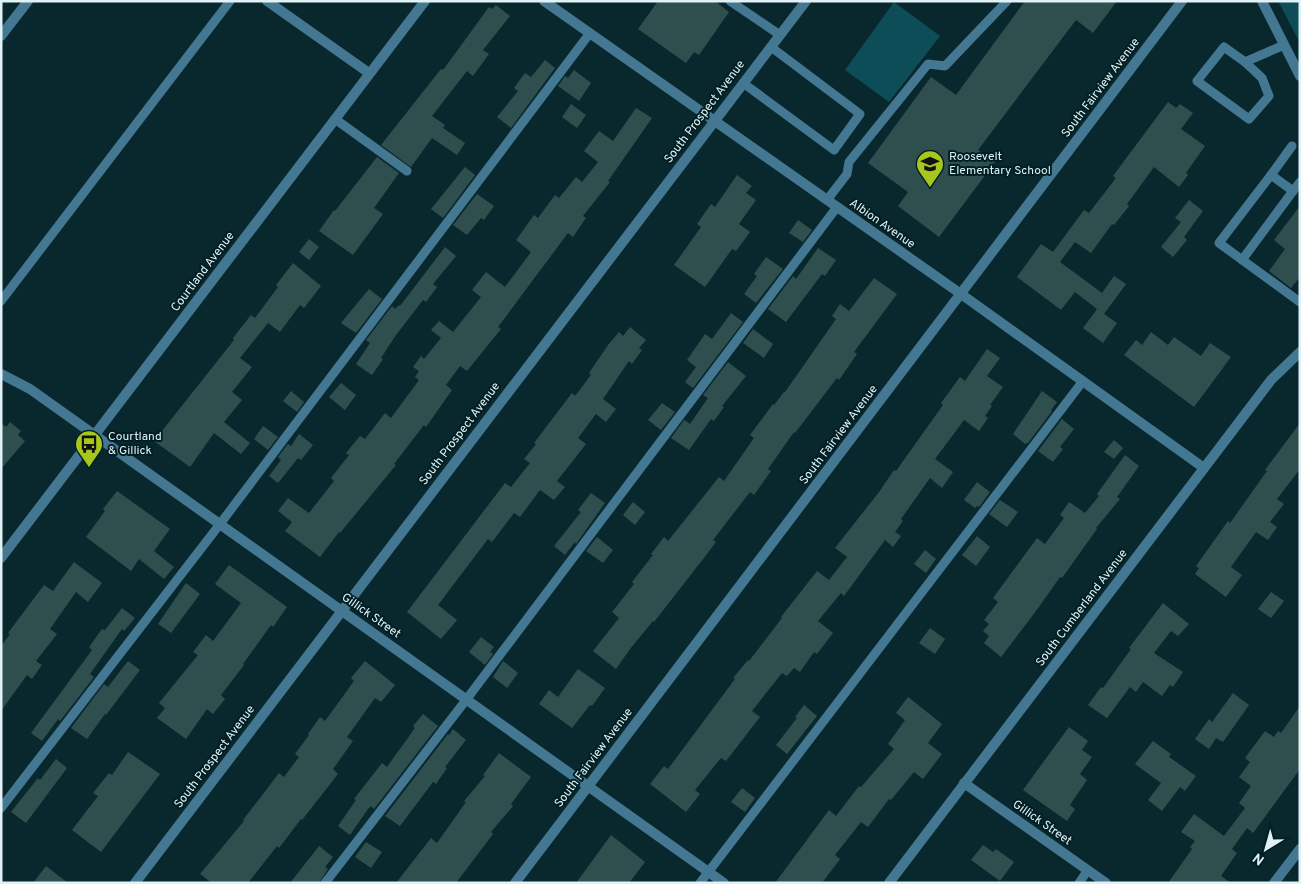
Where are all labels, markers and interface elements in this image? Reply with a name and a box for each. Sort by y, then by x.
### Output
street label: South Fairview Avenue [1058,35,1144,141]
street label: South Prospect Avenue [661,57,749,167]
school or university icon: Roosevelt Elementary School [915,149,945,188]
place label: Roosevelt Elementary School [949,149,1051,179]
street label: Albion Avenue [846,195,918,253]
street label: Courtland Avenue [168,229,238,315]
street label: South Prospect Avenue [416,379,504,489]
street label: South Fairview Avenue [796,382,882,488]
bus stop icon: Courtland & Gillick [74,429,104,468]
place label: Courtland & Gillick [108,429,162,459]
street label: South Cumberland Avenue [1033,546,1131,670]
street label: Gillick Street [338,590,404,642]
street label: South Prospect Avenue [171,702,259,812]
street label: South Fairview Avenue [551,705,637,811]
street label: Gillick Street [1009,797,1075,849]
north arrow [1241,824,1291,874]
text: N [1250,848,1268,868]

